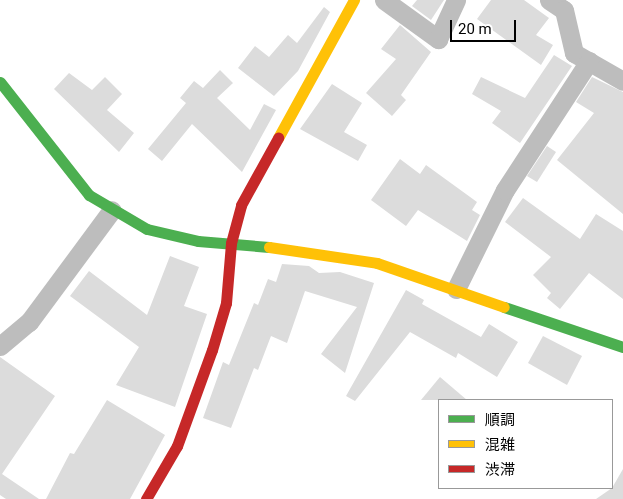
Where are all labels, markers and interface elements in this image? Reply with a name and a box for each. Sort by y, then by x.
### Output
scale bar [453,10,519,42]
text: 20 m [458,20,492,38]
legend [438,399,613,489]
text: 順調 [485,411,515,429]
text: 混雑 [485,436,515,454]
text: 渋滞 [485,461,515,479]

